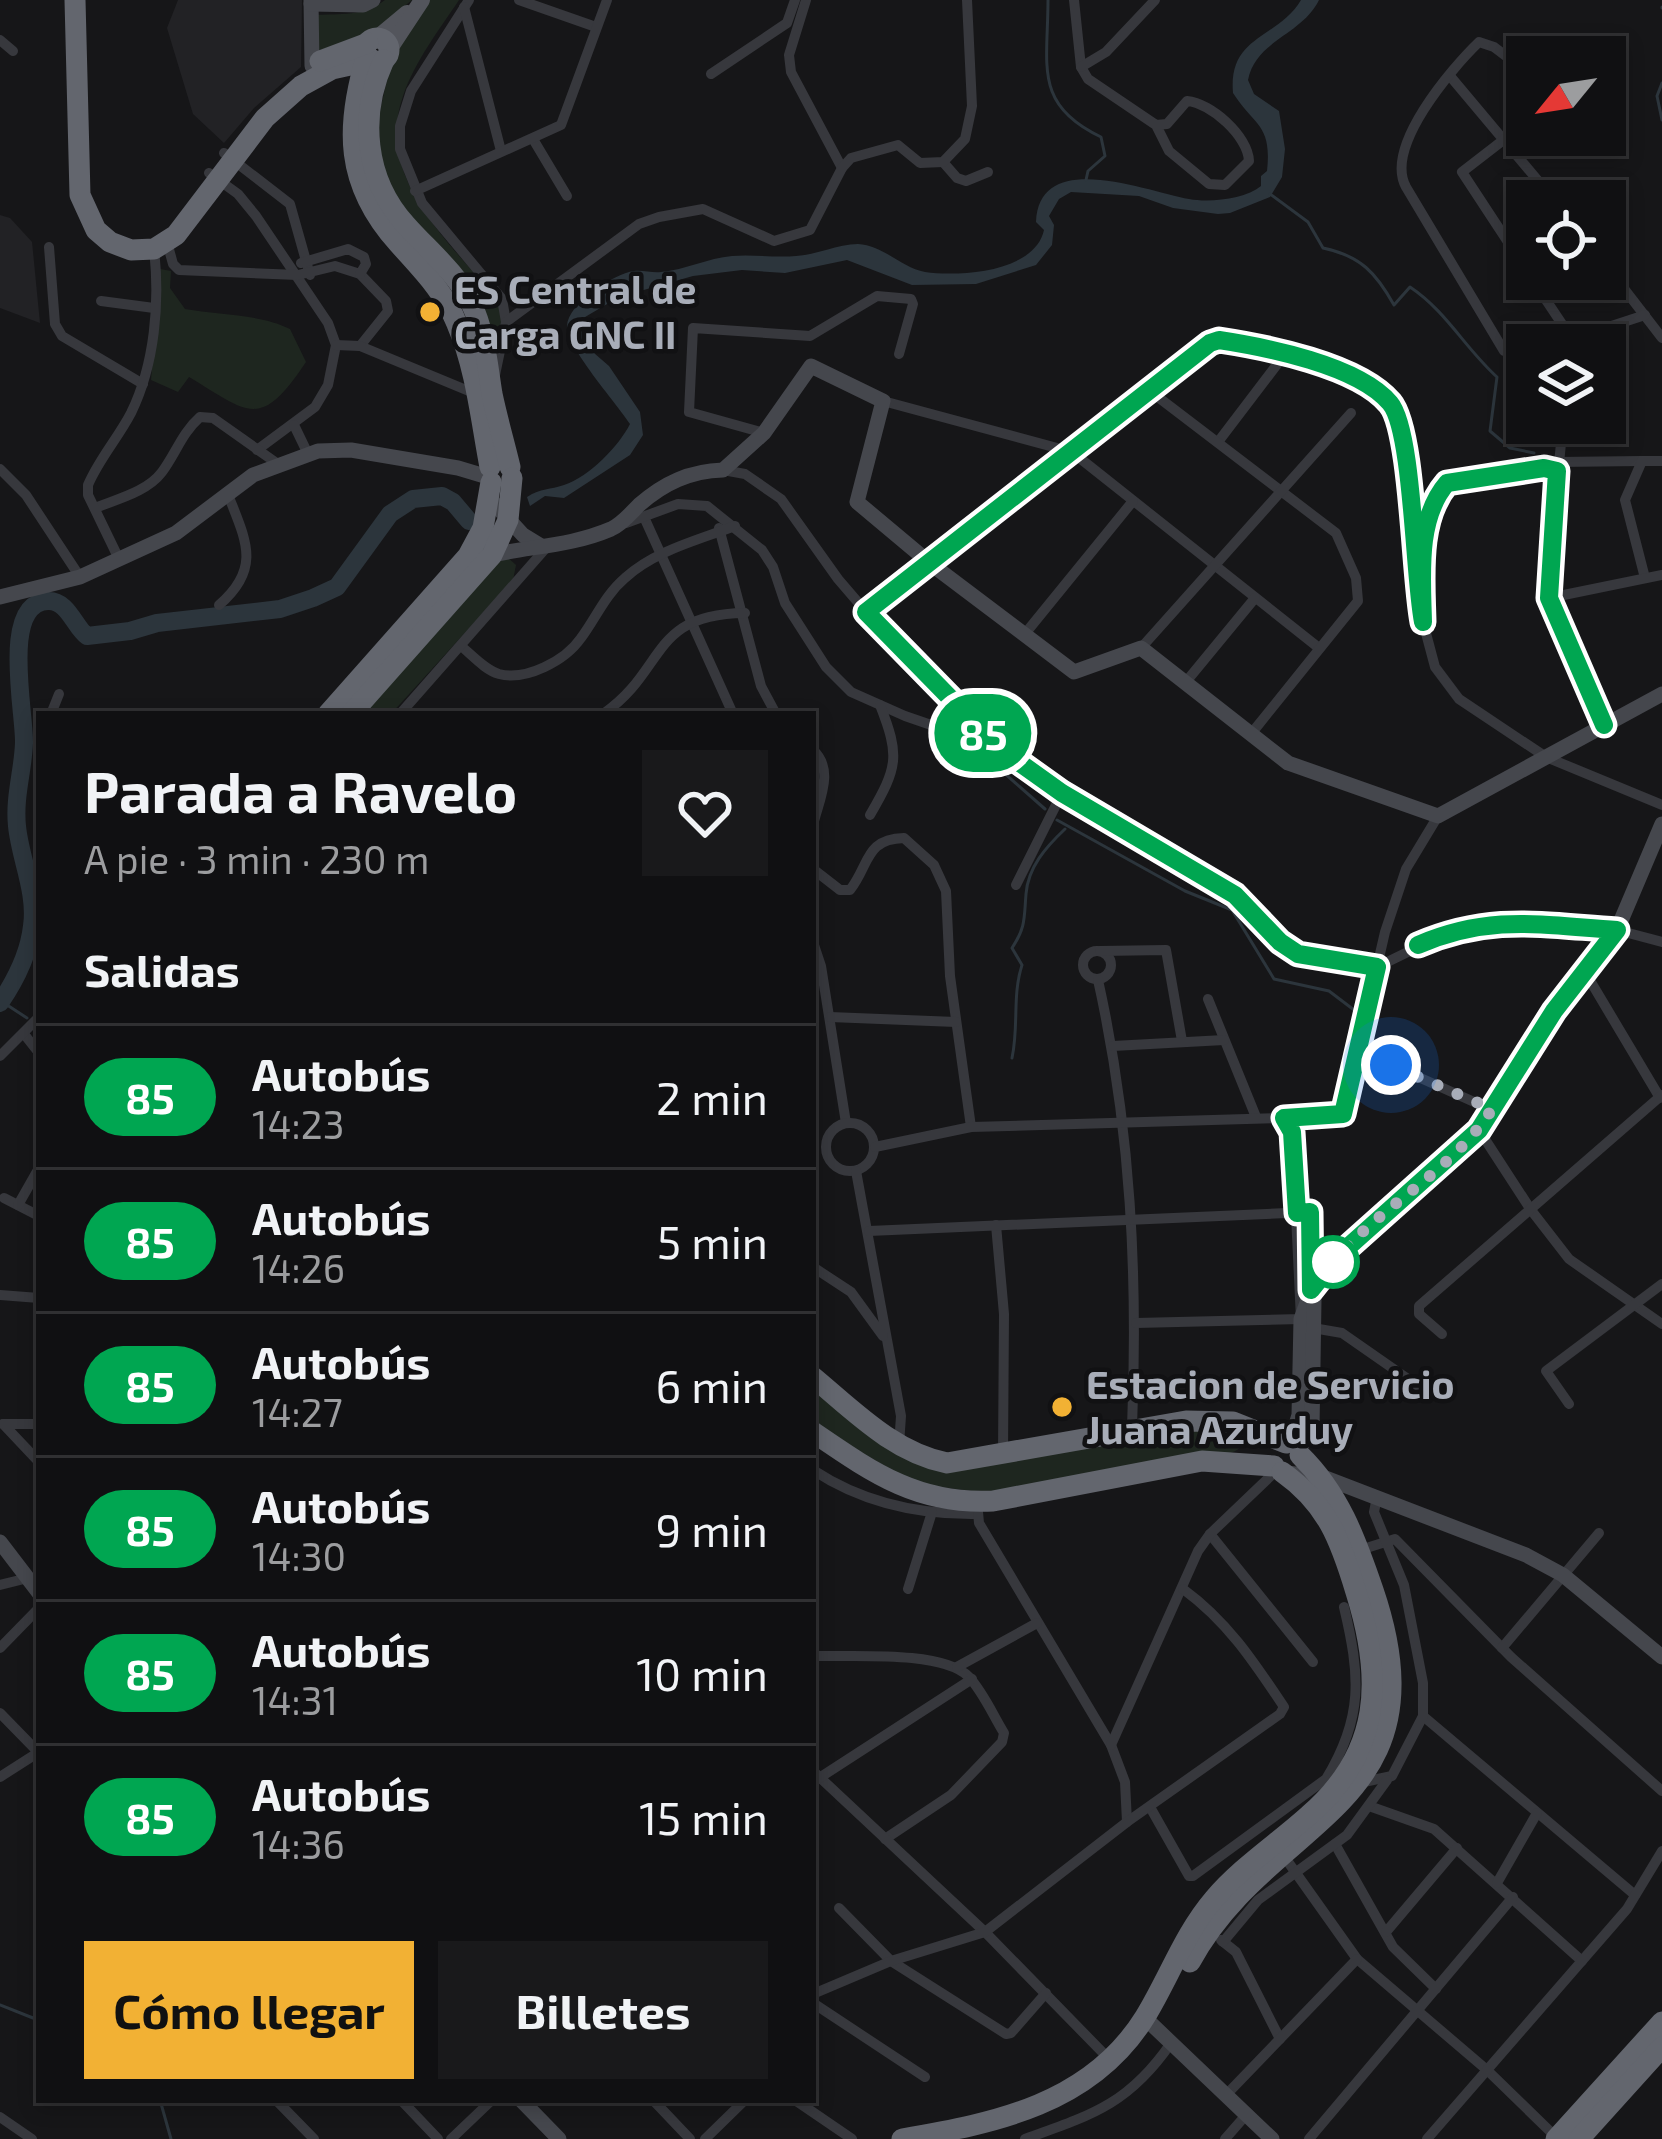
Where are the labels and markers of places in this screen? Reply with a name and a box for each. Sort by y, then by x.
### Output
place label: ES Central de Carga GNC II [454,265,697,357]
marker: ES Central de Carga GNC II [417,299,443,325]
unlabelled marker [1308,1237,1358,1287]
place label: Estacion de Servicio Juana Azurduy [1086,1360,1455,1453]
marker: Estacion de Servicio Juana Azurduy [1049,1394,1075,1420]

